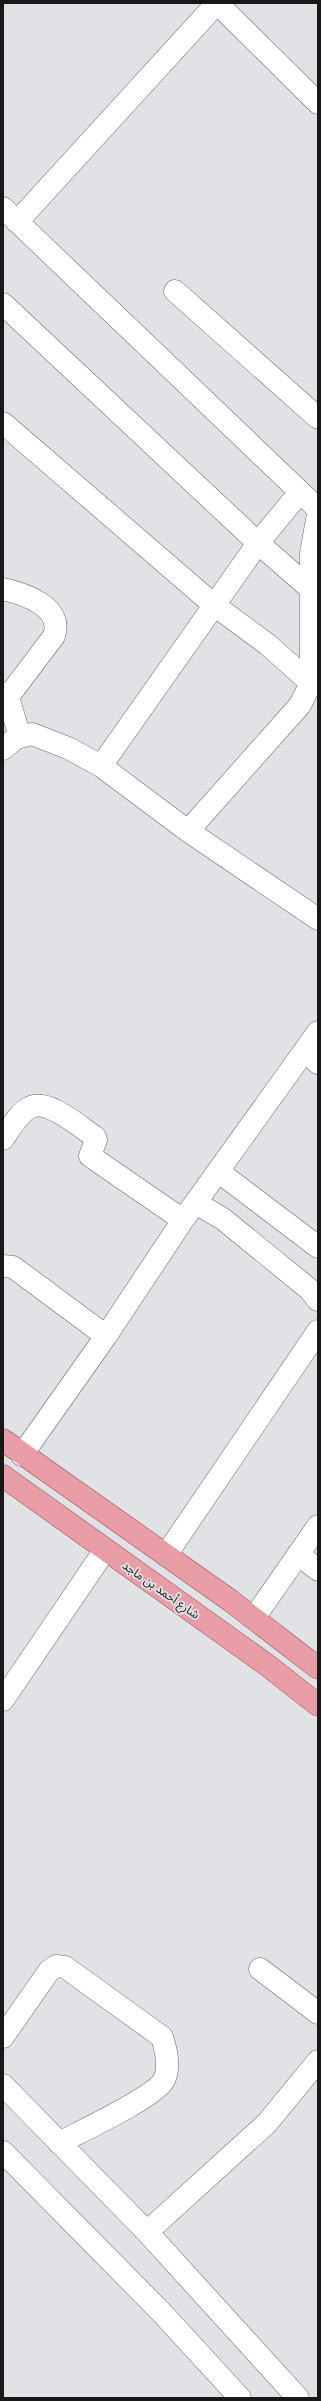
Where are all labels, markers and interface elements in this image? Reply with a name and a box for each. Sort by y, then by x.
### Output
street label: شارع أحمد بن ماجد [119,1558,203,1623]

